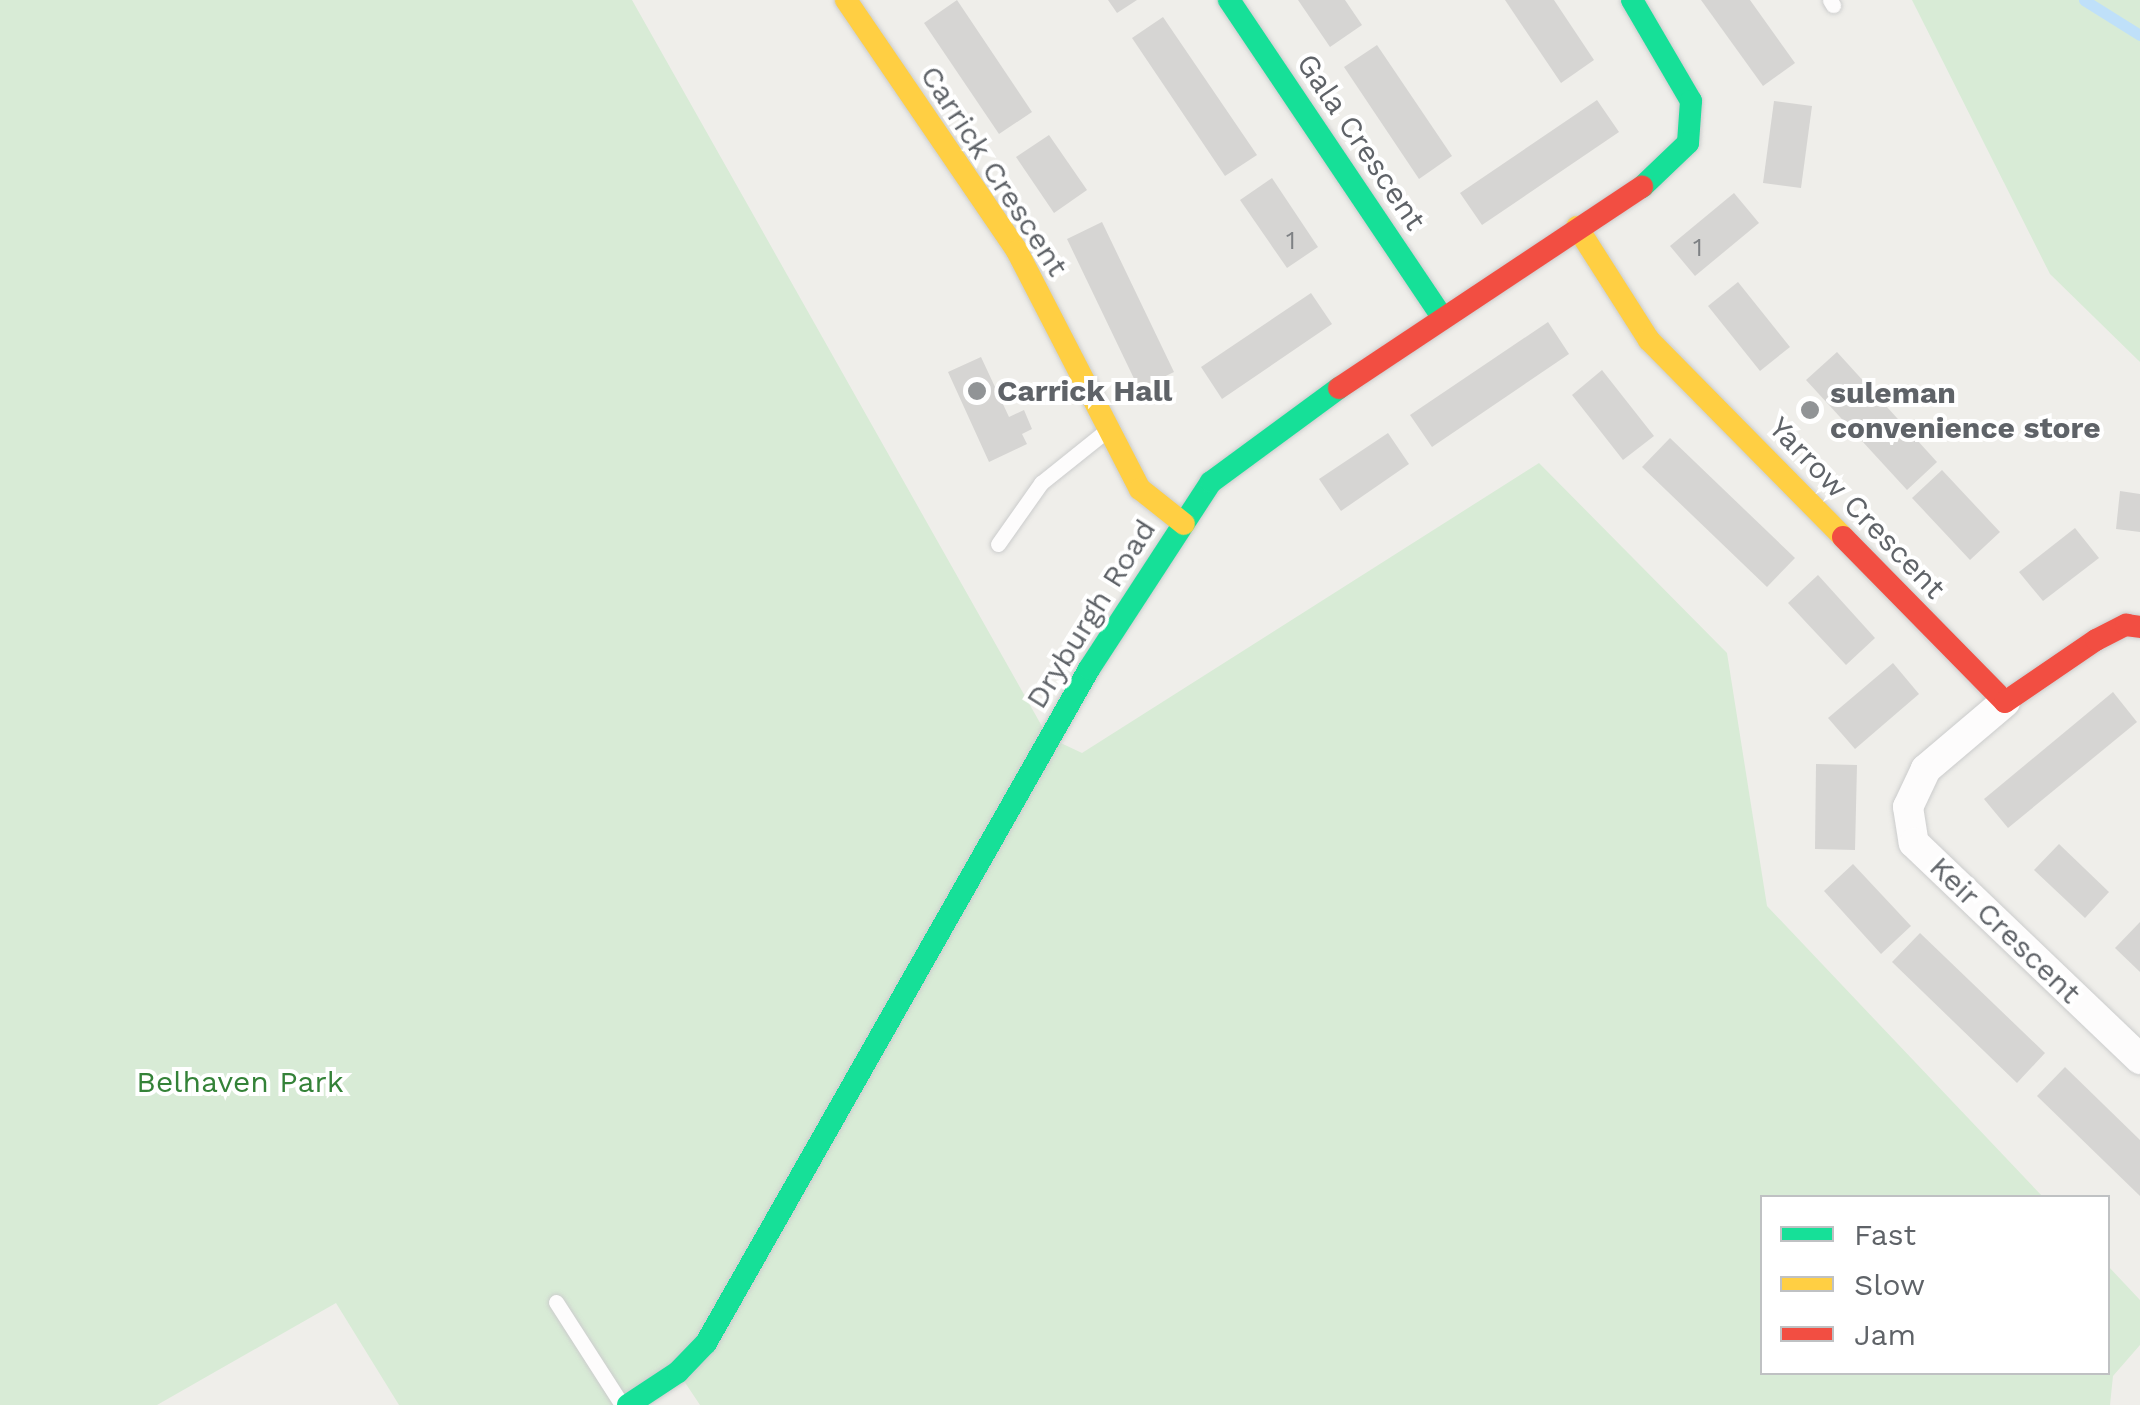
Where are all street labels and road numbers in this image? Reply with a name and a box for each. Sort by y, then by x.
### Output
street label: Gala Crescent [1289,47,1433,237]
street label: Carrick Crescent [912,59,1076,283]
street label: Yarrow Crescent [1761,410,1953,606]
street label: Dryburgh Road [1019,513,1163,715]
street label: Keir Crescent [1922,849,2088,1011]

